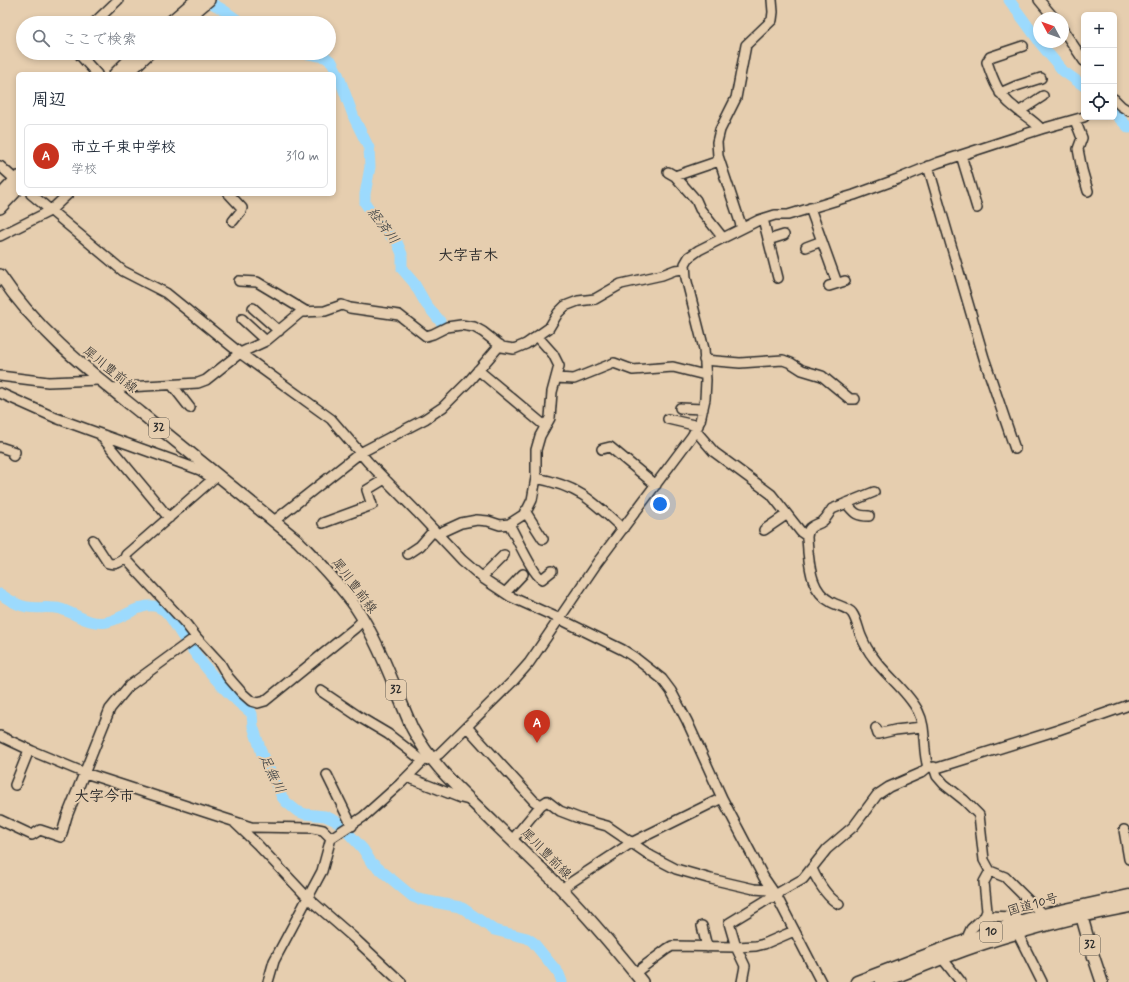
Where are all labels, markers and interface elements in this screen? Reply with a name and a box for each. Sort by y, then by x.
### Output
north arrow [1033,12,1069,48]
map controls [1081,12,1117,120]
button: + [1081,12,1117,48]
search box [16,16,336,60]
icon: search [30,27,52,49]
text: ここで検索 [62,30,137,50]
button: − [1081,48,1117,84]
button: locate [1081,84,1117,120]
text: 周辺 [32,89,66,111]
text: 市立千束中学校 [71,138,176,158]
text: A [42,148,50,165]
text: 310 m [286,148,319,165]
text: 学校 [71,161,97,178]
water label: 経済川 [363,204,403,248]
district label: 大字吉木 [438,246,498,266]
street label: 犀川豊前線 [79,343,141,398]
road number: 32 [149,418,169,438]
your location [650,494,670,514]
street label: 犀川豊前線 [328,555,381,618]
road number: 32 [386,680,406,700]
pin: A [524,710,550,743]
water label: 足無川 [255,751,289,797]
district label: 大字今市 [74,787,134,807]
street label: 犀川豊前線 [517,825,576,884]
street label: 国道10号 [1006,890,1060,920]
road number: 10 [980,922,1002,942]
road number: 32 [1080,935,1100,955]

